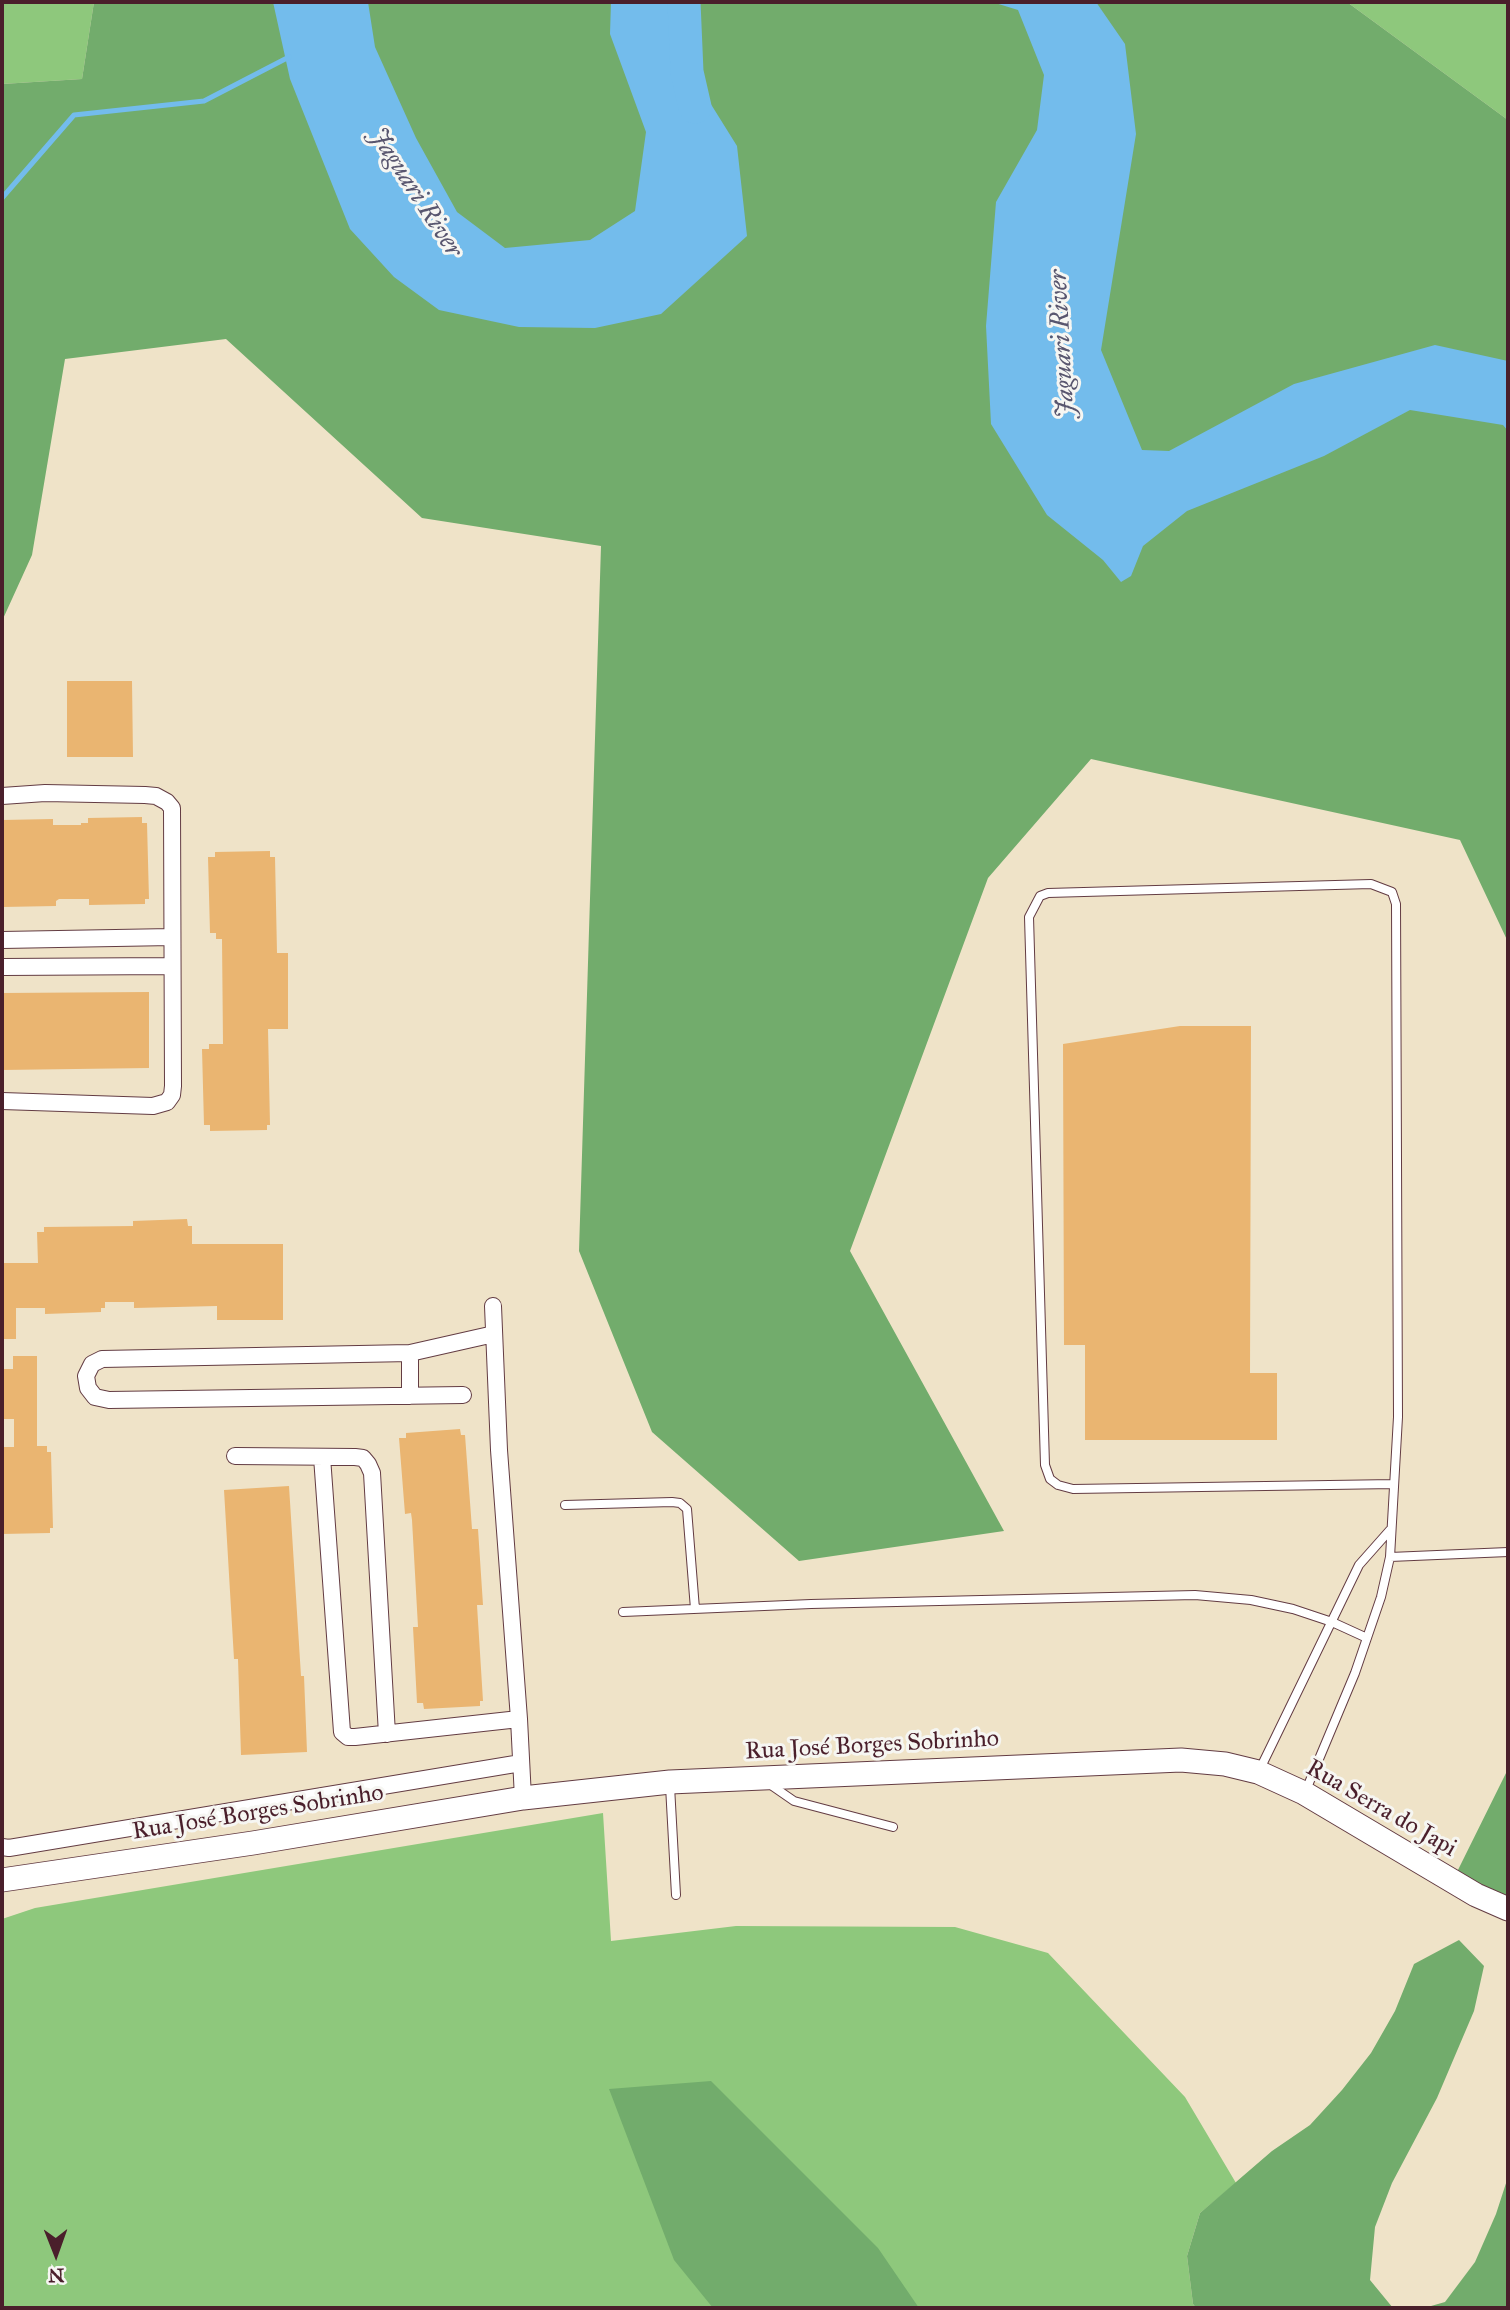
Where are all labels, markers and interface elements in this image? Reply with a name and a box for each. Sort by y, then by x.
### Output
water label: Jaguari River [361,122,469,264]
water label: Jaguari River [1044,269,1082,419]
street label: Rua José Borges Sobrinho [744,1725,1000,1767]
street label: Rua Serra do Japi [1301,1754,1461,1864]
street label: Rua José Borges Sobrinho [130,1779,386,1847]
north arrow [21,2219,91,2289]
text: N [48,2264,65,2287]

